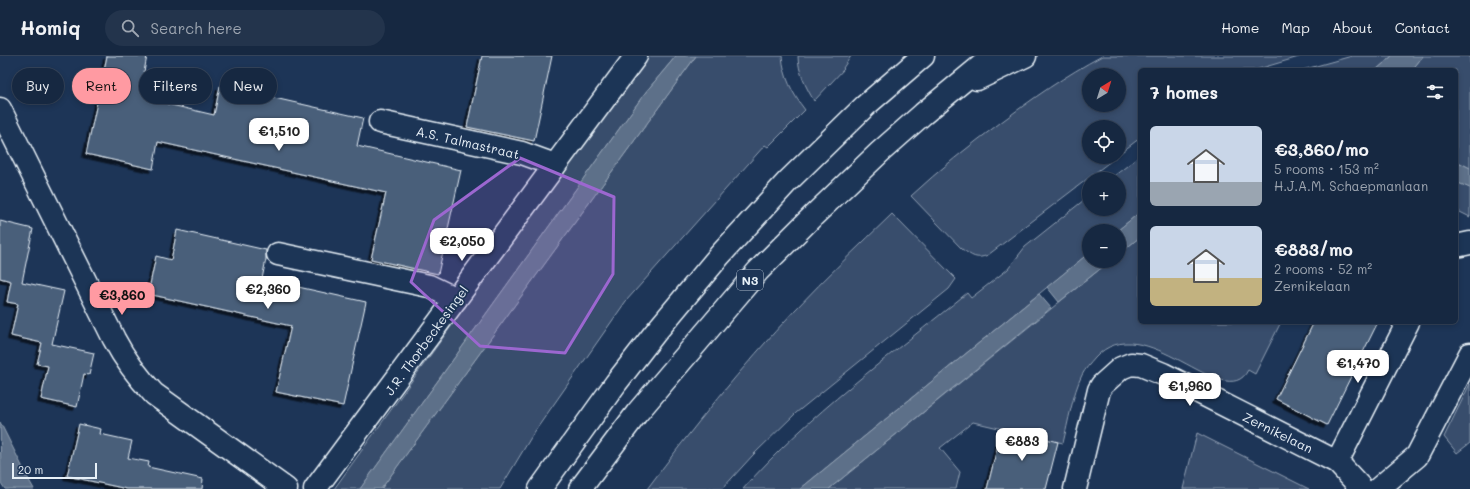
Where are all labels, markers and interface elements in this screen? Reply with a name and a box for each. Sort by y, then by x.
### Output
search box [105,10,385,46]
text: Homiq [20,15,81,40]
icon: search [119,17,141,39]
text: Search here [151,18,242,38]
text: Home [1221,18,1259,37]
text: Map [1281,18,1310,37]
text: About [1332,18,1373,37]
text: Contact [1395,18,1450,37]
chip: Buy [12,68,64,104]
chip: Rent [72,68,131,104]
chip: Filters [139,68,212,104]
chip: New [220,68,277,104]
north arrow [1082,68,1126,112]
map controls [1082,68,1126,268]
text: 7 homes [1150,81,1218,103]
icon: filters [1424,81,1446,103]
pin: €1,510 [246,118,312,152]
button: locate [1082,120,1126,164]
text: €1,510 [258,122,300,139]
street label: A.S. Talmastraat [415,122,522,162]
text: €3,860/mo [1274,138,1369,160]
icon: home [1182,142,1230,190]
text: 5 rooms · 153 m² [1274,160,1379,177]
button: + [1082,172,1126,216]
text: H.J.A.M. Schaepmanlaan [1274,177,1428,194]
button: − [1082,224,1126,268]
pin: €2,050 [429,228,495,262]
text: €2,050 [439,232,485,249]
text: €883/mo [1274,238,1353,260]
icon: home [1182,242,1230,290]
text: 2 rooms · 52 m² [1274,260,1372,277]
road number: N3 [737,270,763,290]
pin: €2,360 [235,276,301,310]
text: Zernikelaan [1274,277,1350,294]
text: €2,360 [245,280,291,297]
pin: €3,860 [89,282,155,316]
street label: J.R. Thorbeckesingel [381,282,471,398]
text: €3,860 [99,286,145,303]
pin: €1,470 [1325,350,1391,384]
text: €1,470 [1336,354,1380,371]
pin: €1,960 [1157,373,1223,407]
text: €1,960 [1168,377,1212,394]
street label: Zernikelaan [1240,408,1316,456]
pin: €883 [998,428,1046,462]
text: €883 [1005,432,1039,449]
scale bar [12,461,97,480]
text: 20 m [18,462,43,477]

